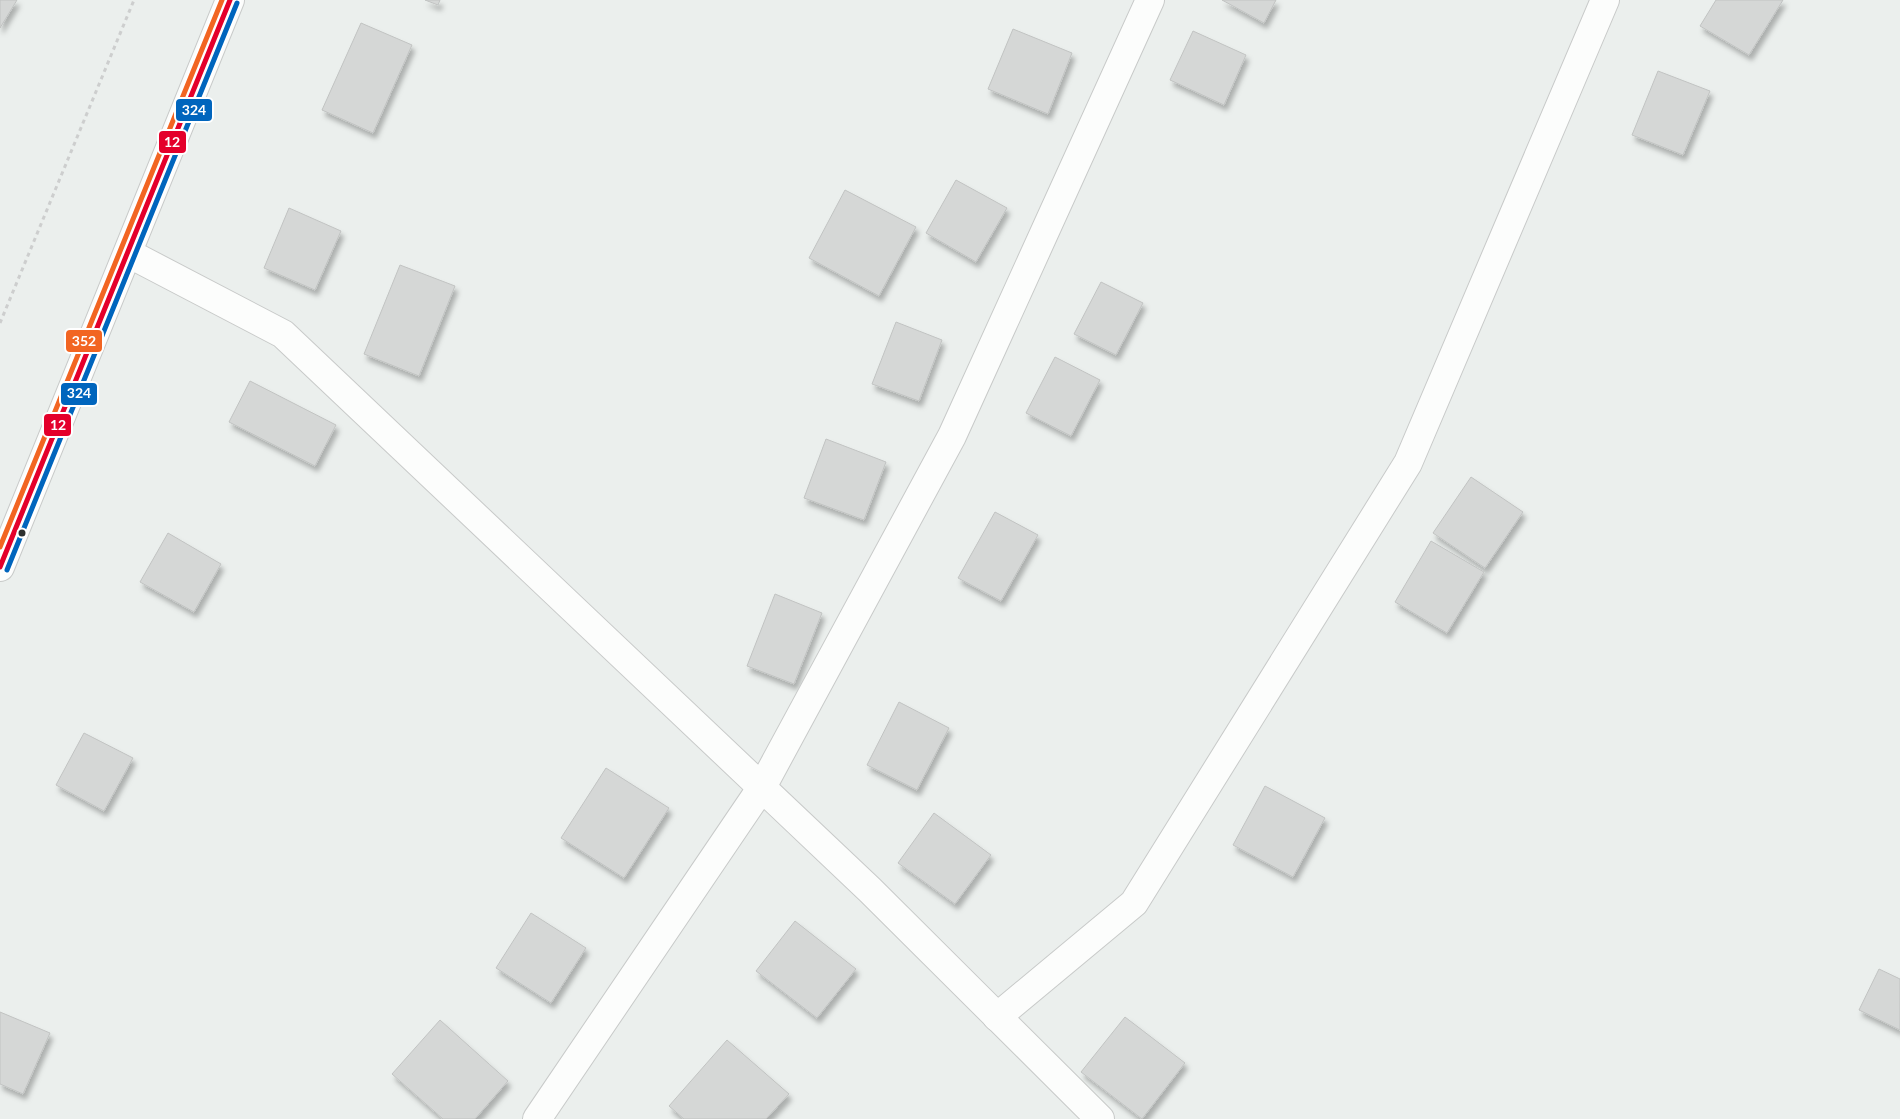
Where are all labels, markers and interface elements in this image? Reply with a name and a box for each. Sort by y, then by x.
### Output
line badge: 324 [175,98,213,122]
text: 324 [182,101,206,118]
line badge: 12 [158,130,187,154]
text: 12 [164,133,180,150]
line badge: 352 [65,329,103,353]
text: 352 [72,332,96,349]
line badge: 324 [60,382,98,406]
text: 324 [67,384,91,401]
line badge: 12 [43,413,72,437]
text: 12 [50,416,66,433]
unlabelled marker [17,528,27,538]

